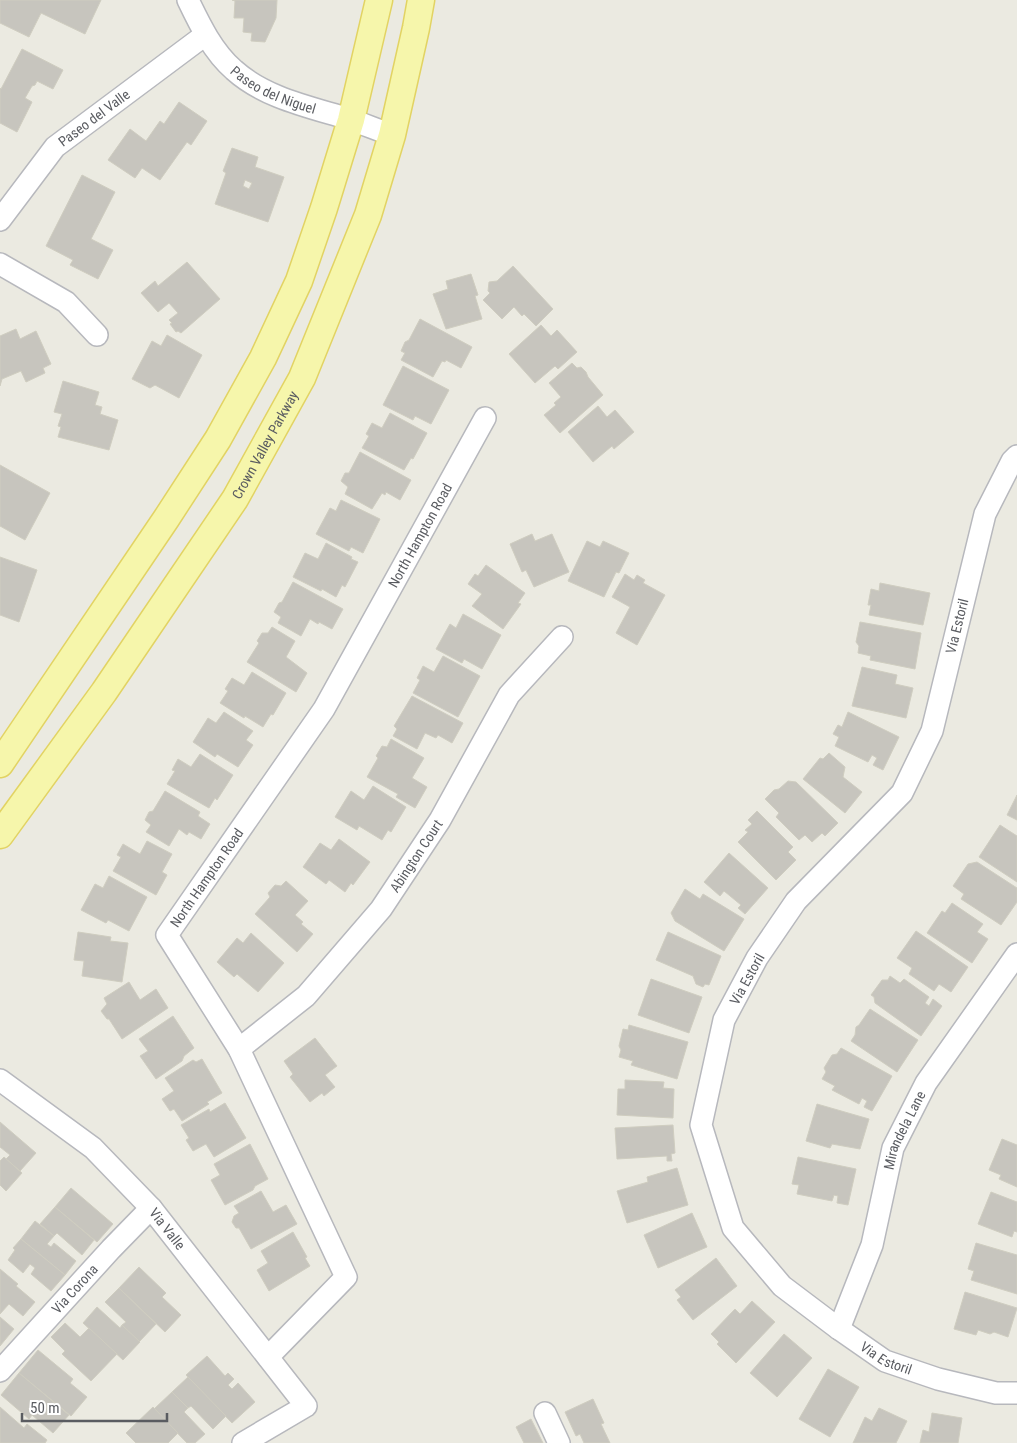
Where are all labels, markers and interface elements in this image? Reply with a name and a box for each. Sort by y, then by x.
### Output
street label: Paseo del Niguel [227,63,318,117]
street label: Paseo del Valle [55,86,133,150]
street label: Crown Valley Parkway [229,388,301,502]
street label: North Hampton Road [385,481,455,590]
street label: Via Estoril [942,597,972,655]
street label: Abington Court [386,817,446,895]
street label: North Hampton Road [167,825,247,930]
street label: Via Estoril [726,951,768,1007]
street label: Mirandela Lane [881,1088,929,1171]
street label: Via Valle [146,1205,189,1253]
street label: Via Corona [48,1261,101,1317]
street label: Via Estoril [857,1338,914,1378]
scale bar [22,1390,168,1422]
text: 50 m [30,1399,60,1417]

